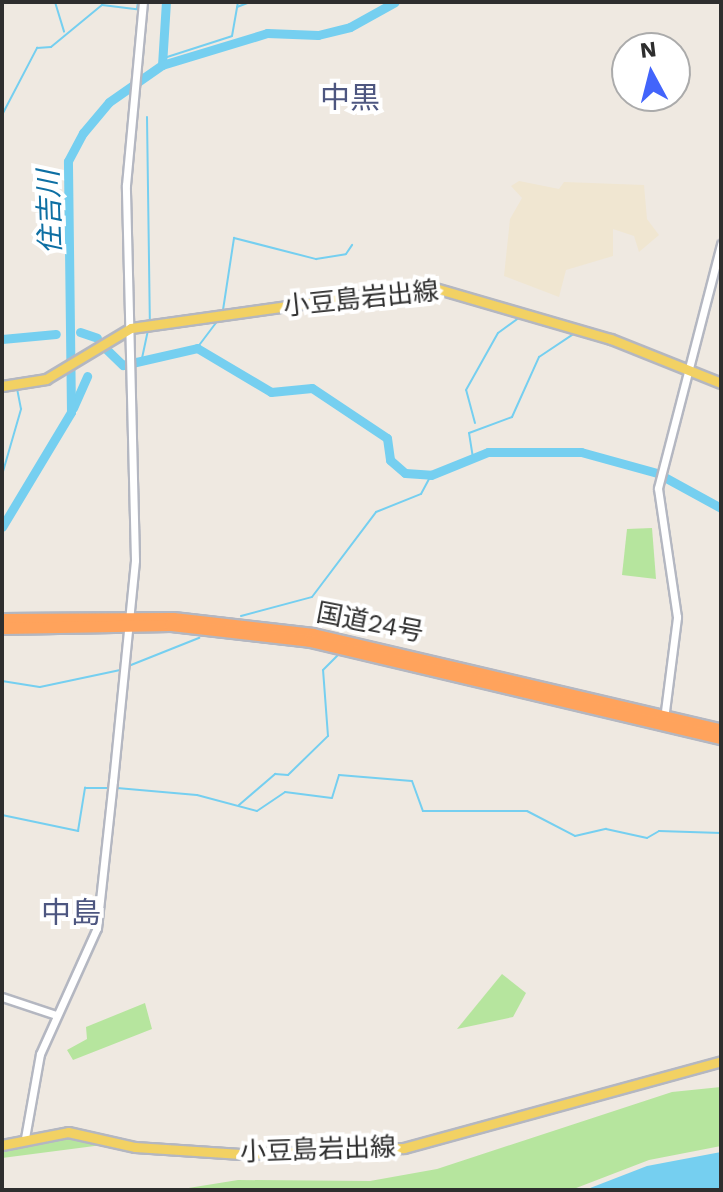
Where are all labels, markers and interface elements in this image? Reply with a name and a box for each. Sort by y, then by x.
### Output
north arrow [611,32,691,112]
text: N [639,36,658,63]
district label: 中黒 [320,80,380,116]
water label: 住吉川 [32,169,68,255]
street label: 小豆島岩出線 [282,275,440,323]
street label: 国道24号 [314,597,426,649]
district label: 中島 [41,895,101,931]
street label: 小豆島岩出線 [240,1132,396,1168]

